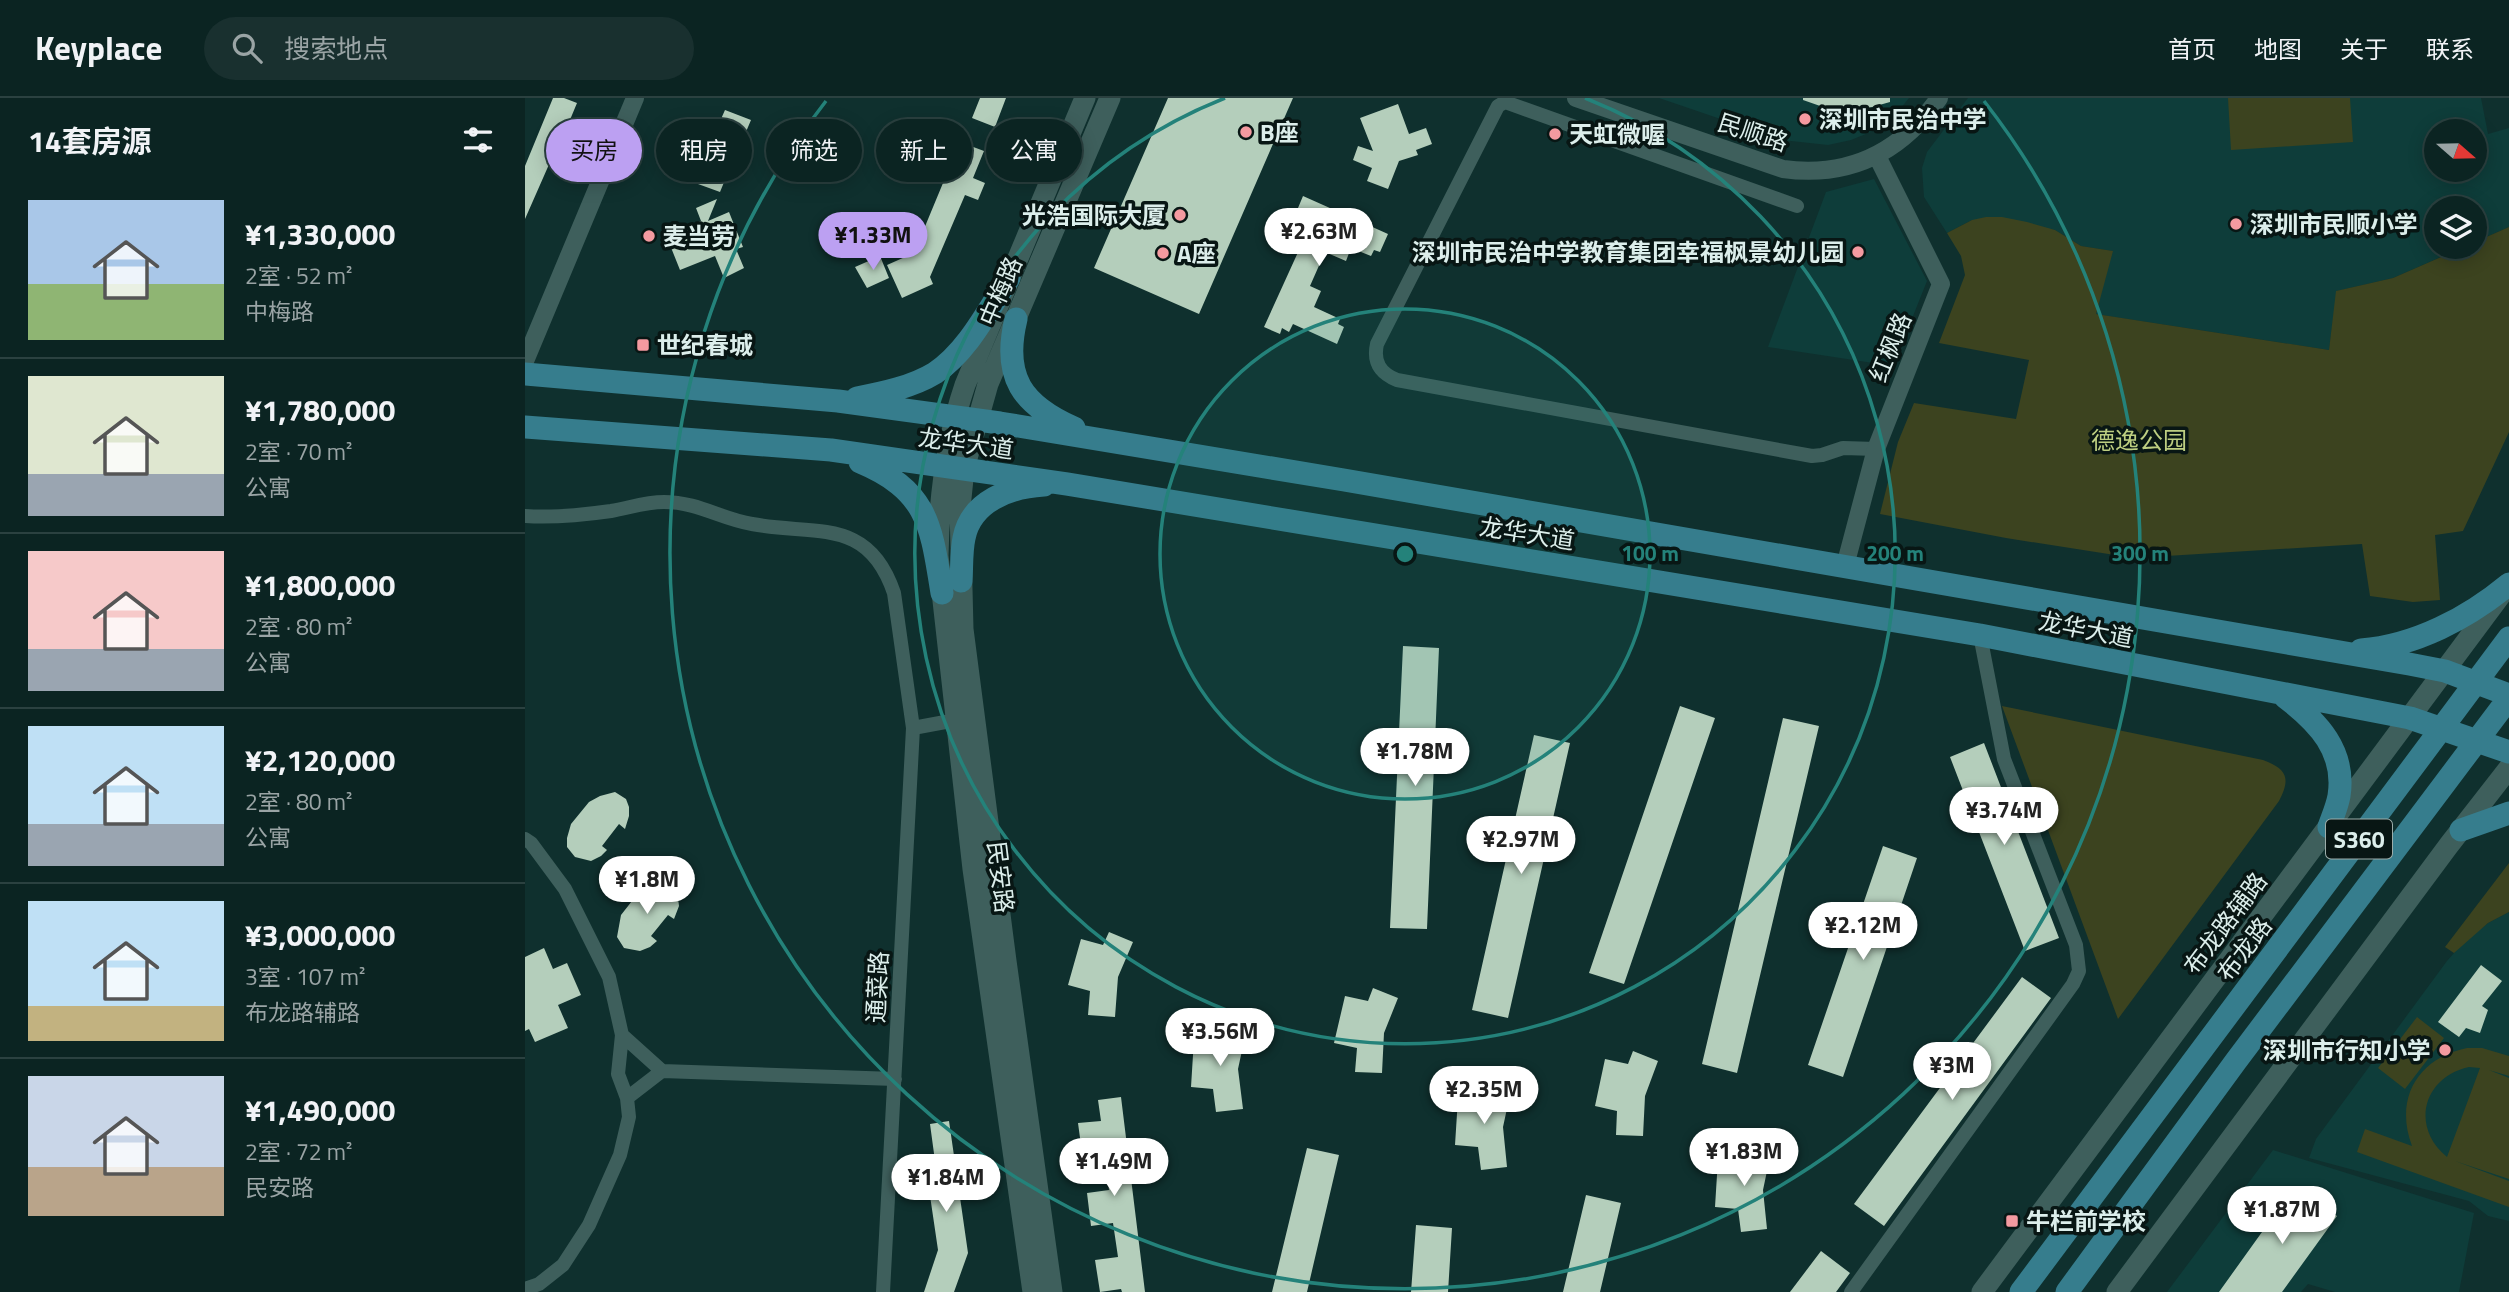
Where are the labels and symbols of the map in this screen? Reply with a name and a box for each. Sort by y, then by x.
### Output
place label: 深圳市民治中学 [1819,101,1987,137]
street label: 民顺路 [1713,104,1793,160]
marker: 深圳市民治中学 [1797,111,1813,127]
place label: B座 [1260,114,1299,150]
place label: 天虹微喔 [1569,116,1665,152]
north arrow [2424,119,2487,182]
marker: B座 [1238,124,1254,140]
marker: 天虹微喔 [1547,126,1563,142]
place label: 光浩国际大厦 [1022,197,1166,233]
place label: 深圳市民顺小学 [2250,206,2418,242]
marker: 光浩国际大厦 [1172,207,1188,223]
pin: ¥2.63M [1262,208,1376,268]
pin: ¥1.33M [816,212,930,272]
marker: 深圳市民顺小学 [2228,216,2244,232]
place label: 麦当劳 [663,218,735,254]
marker: 麦当劳 [641,228,657,244]
place label: 深圳市民治中学教育集团幸福枫景幼儿园 [1412,234,1844,270]
place label: A座 [1177,235,1215,271]
marker: 深圳市民治中学教育集团幸福枫景幼儿园 [1850,244,1866,260]
marker: A座 [1155,245,1171,261]
street label: 中梅路 [969,251,1031,331]
street label: 红枫路 [1860,307,1920,387]
place label: 世纪春城 [657,327,753,363]
marker: 世纪春城 [635,337,651,353]
street label: 龙华大道 [916,418,1016,468]
park label: 德逸公园 [2091,422,2187,458]
street label: 龙华大道 [1477,508,1577,558]
text: 100 m [1621,537,1679,569]
text: 200 m [1866,537,1924,569]
text: 300 m [2111,537,2169,569]
centre of rings [1393,542,1417,566]
street label: 龙华大道 [2035,602,2137,656]
pin: ¥1.78M [1358,728,1472,788]
pin: ¥3.74M [1947,788,2061,847]
pin: ¥2.97M [1464,816,1578,876]
road number: S360 [2326,820,2392,859]
street label: 民安路 [979,839,1023,915]
pin: ¥1.8M [598,856,696,916]
street label: 布龙路辅路 [2177,866,2273,980]
pin: ¥2.12M [1806,902,1920,962]
street label: 布龙路 [2211,912,2277,986]
street label: 通菜路 [857,950,897,1024]
pin: ¥3.56M [1163,1009,1277,1068]
place label: 深圳市行知小学 [2263,1032,2431,1068]
pin: ¥3M [1918,1042,1986,1102]
marker: 深圳市行知小学 [2437,1042,2453,1058]
pin: ¥2.35M [1427,1066,1541,1126]
pin: ¥1.83M [1687,1128,1801,1188]
pin: ¥1.49M [1057,1138,1171,1198]
pin: ¥1.84M [889,1154,1003,1214]
pin: ¥1.87M [2225,1186,2339,1246]
place label: 牛栏前学校 [2026,1203,2146,1239]
marker: 牛栏前学校 [2004,1213,2020,1229]

